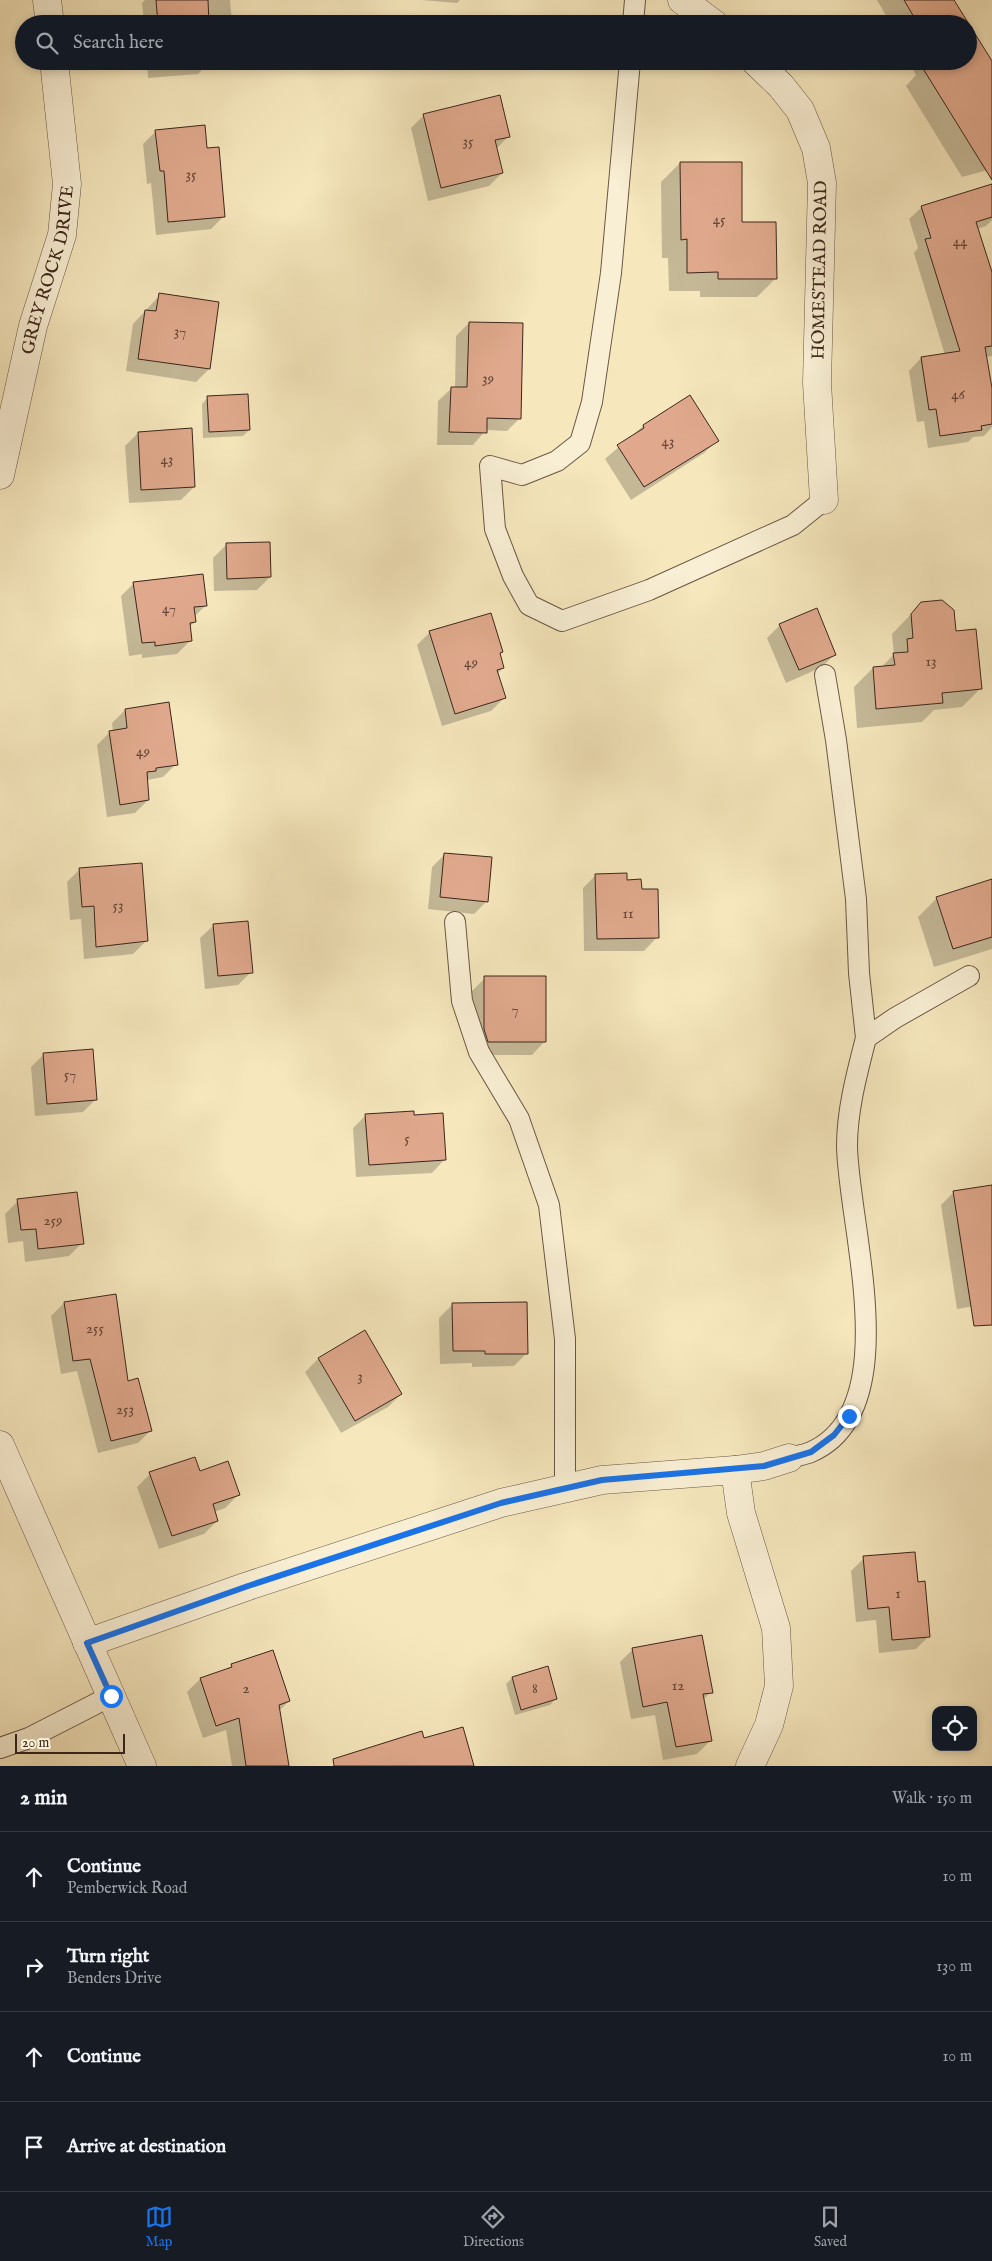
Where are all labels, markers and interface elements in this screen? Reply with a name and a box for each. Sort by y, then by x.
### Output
search box [15,15,977,70]
icon: search [33,29,61,57]
text: Search here [73,31,164,55]
house number: 35 [462,132,474,151]
house number: 35 [185,165,197,184]
street label: HOMESTEAD ROAD [807,180,834,360]
street label: GREY ROCK DRIVE [17,184,80,357]
house number: 45 [713,210,726,229]
house number: 44 [953,232,968,251]
house number: 37 [174,322,186,341]
house number: 39 [482,369,494,388]
house number: 46 [951,385,966,404]
house number: 43 [662,432,674,451]
house number: 43 [161,450,173,469]
house number: 47 [162,599,176,618]
house number: 13 [925,652,937,671]
house number: 49 [464,653,478,672]
house number: 49 [136,742,150,761]
house number: 53 [112,896,124,915]
house number: 11 [622,904,634,923]
house number: 7 [511,1000,519,1019]
house number: 57 [64,1065,76,1084]
house number: 5 [404,1129,410,1148]
house number: 259 [44,1211,62,1230]
house number: 255 [86,1319,104,1338]
house number: 3 [357,1367,363,1386]
house number: 253 [116,1400,134,1419]
route end [838,1405,861,1428]
house number: 1 [895,1584,901,1603]
house number: 12 [672,1676,684,1695]
house number: 2 [242,1679,250,1698]
house number: 8 [532,1679,538,1698]
route start [100,1685,123,1708]
map controls [932,1706,977,1751]
button: locate [932,1706,977,1751]
scale bar [15,1731,125,1754]
text: 20 m [22,1734,49,1752]
text: 2 min [20,1785,67,1812]
text: Walk · 150 m [892,1789,972,1809]
text: Continue [67,1855,141,1879]
icon: ahead [20,1863,48,1891]
text: 10 m [942,1867,972,1887]
text: Pemberwick Road [67,1879,187,1899]
text: Turn right [67,1945,149,1969]
icon: right [20,1953,48,1981]
text: 130 m [936,1957,972,1977]
text: Benders Drive [67,1969,162,1989]
icon: ahead [20,2043,48,2071]
text: Continue [67,2045,141,2069]
text: 10 m [942,2047,972,2067]
icon: arrive [20,2133,48,2161]
text: Arrive at destination [67,2135,226,2159]
tab: Map [145,2203,173,2251]
tab: Directions [463,2203,524,2251]
tab: Saved [814,2203,847,2251]

